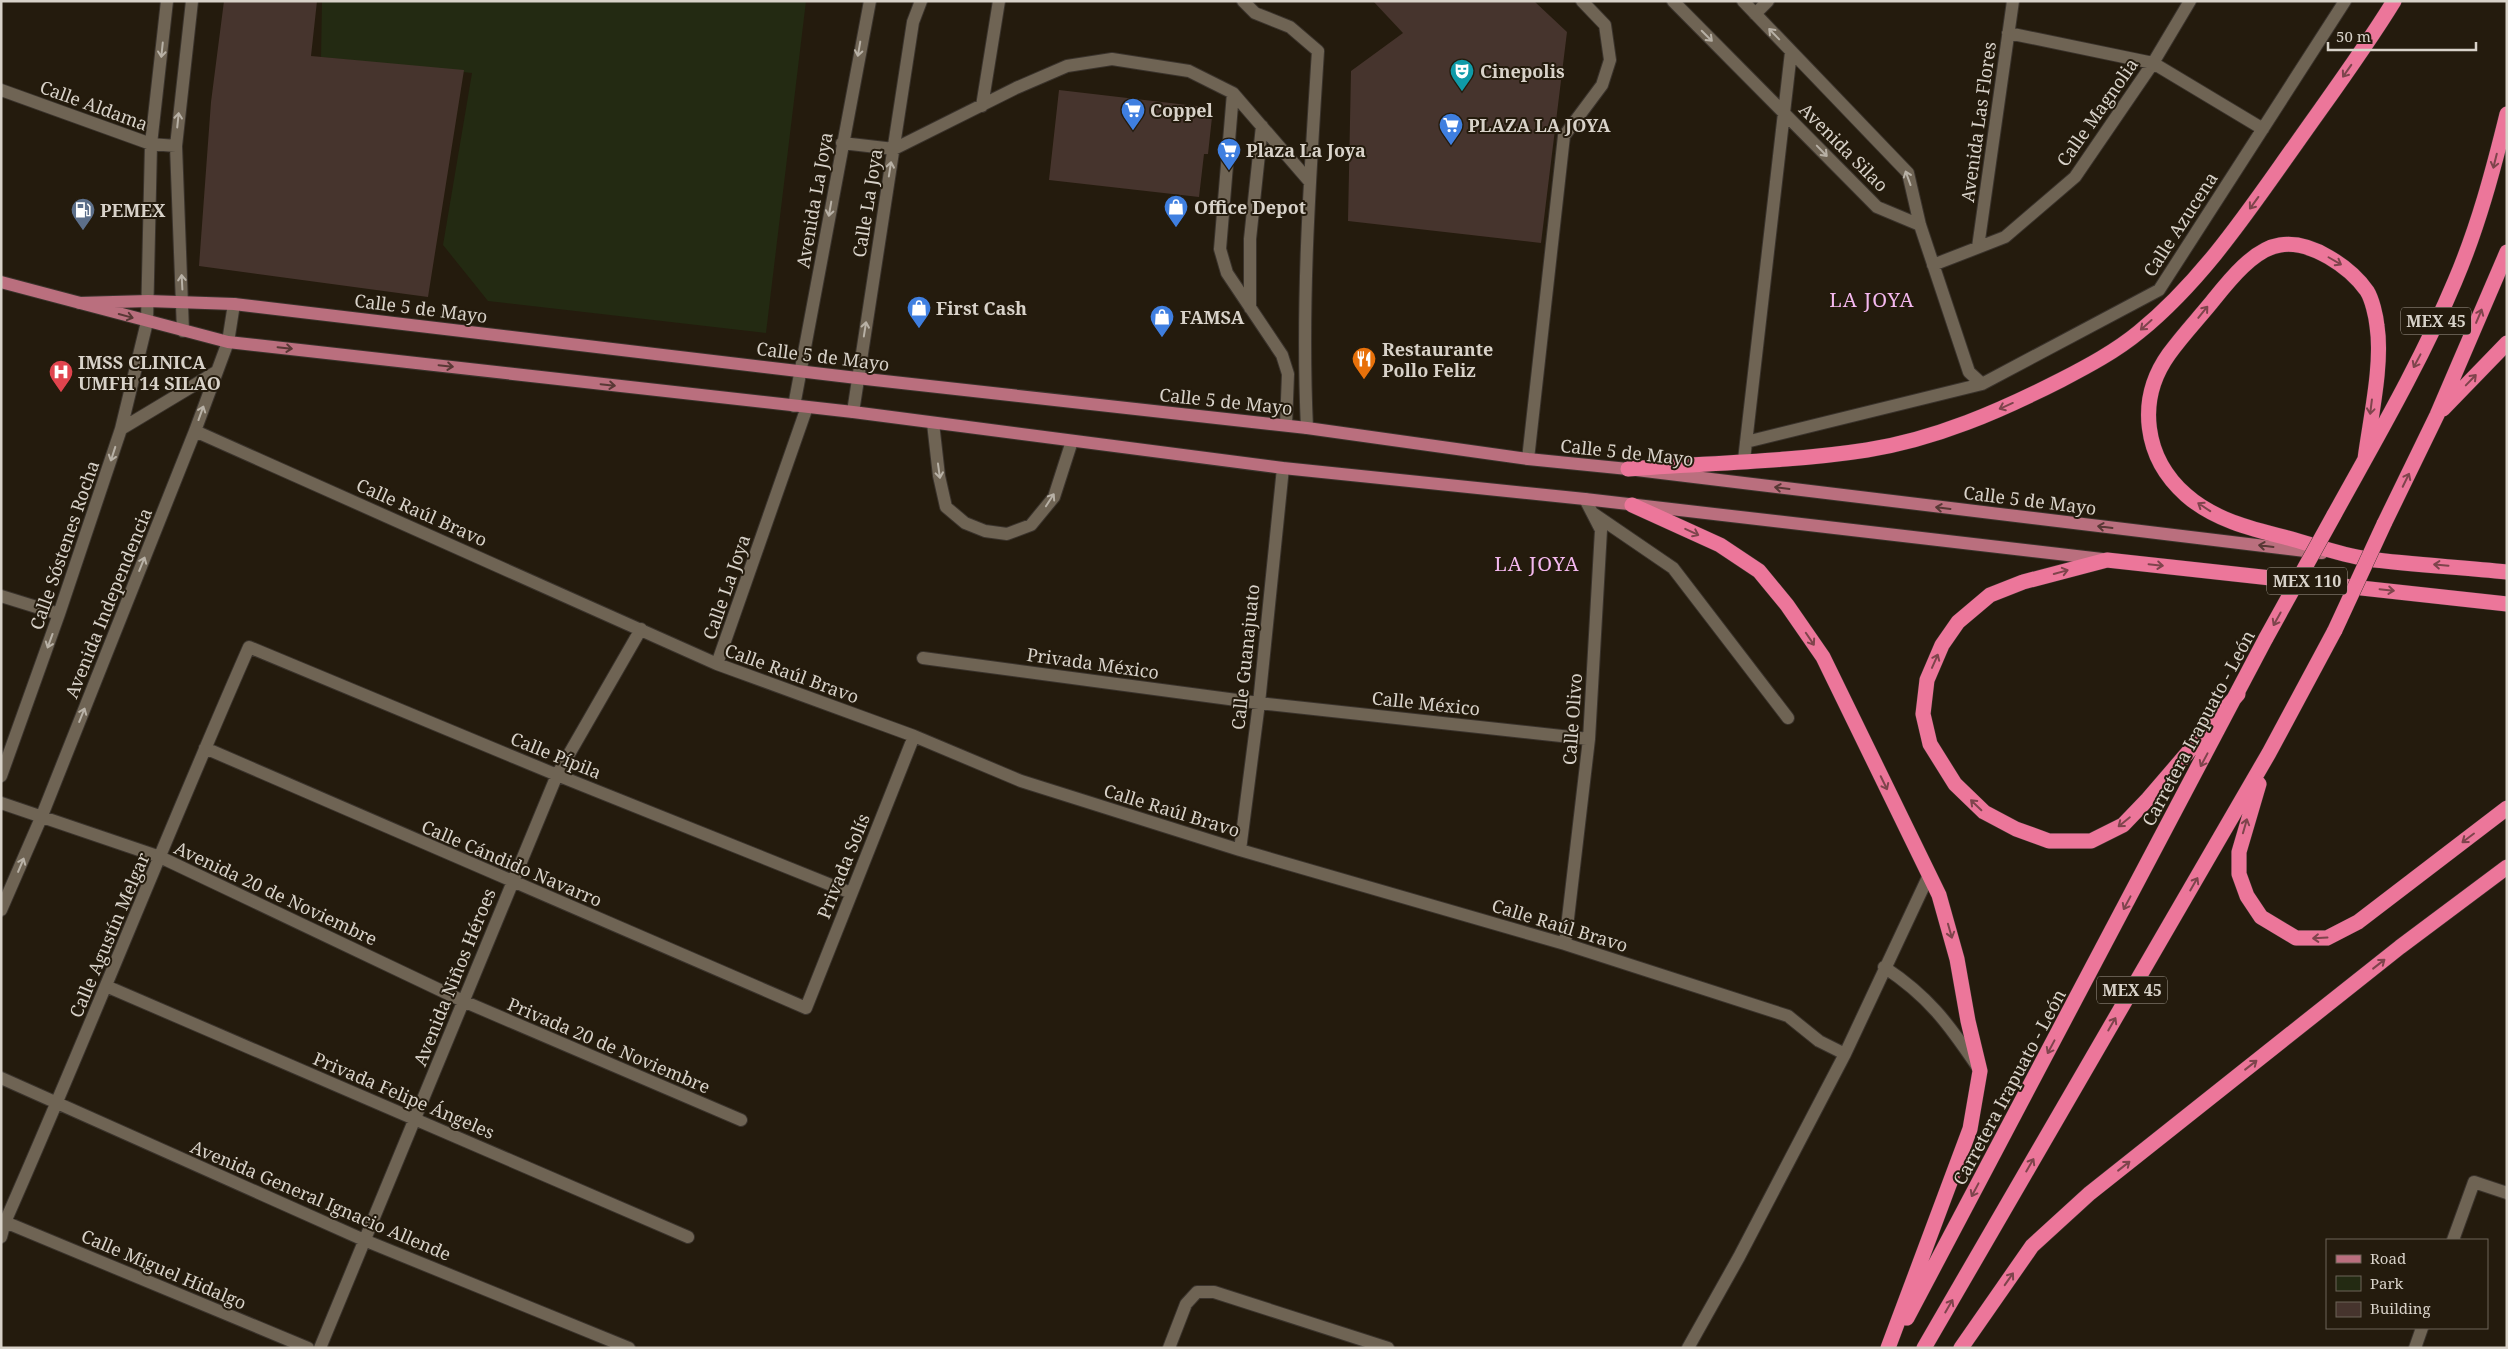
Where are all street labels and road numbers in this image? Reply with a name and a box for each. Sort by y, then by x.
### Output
street label: Avenida Las Flores [1955,40,2001,204]
street label: Calle Magnolia [2051,53,2143,171]
street label: Calle Aldama [37,74,151,136]
street label: Avenida Silao [1794,97,1894,197]
street label: Avenida La Joya [790,130,838,270]
street label: Calle La Joya [847,147,887,259]
street label: Calle Azucena [2137,167,2223,281]
street label: Calle 5 de Mayo [353,288,489,328]
road number: MEX 45 [2401,308,2471,334]
street label: Calle 5 de Mayo [755,336,891,376]
street label: Calle 5 de Mayo [1158,382,1294,420]
street label: Calle 5 de Mayo [1559,433,1695,471]
street label: Calle Sóstenes Rocha [24,457,104,633]
street label: Calle Raúl Bravo [353,472,491,552]
street label: Calle 5 de Mayo [1962,480,2098,520]
street label: Avenida Independencia [59,504,157,702]
street label: Calle La Joya [697,531,755,643]
road number: MEX 110 [2267,568,2347,594]
street label: Calle Guanajuato [1225,583,1265,731]
street label: Carretera Irapuato - León [2136,626,2260,830]
street label: Calle Raúl Bravo [722,638,862,708]
street label: Privada México [1025,642,1161,684]
street label: Calle Olivo [1557,672,1587,766]
street label: Calle México [1371,685,1481,721]
street label: Calle Pípila [507,726,605,784]
street label: Calle Raúl Bravo [1101,778,1243,842]
street label: Privada Solís [811,810,875,922]
street label: Calle Cándido Navarro [418,814,606,912]
street label: Avenida 20 de Noviembre [171,835,381,951]
street label: Calle Agustín Melgar [63,848,155,1021]
street label: Avenida Niños Héroes [407,885,501,1069]
street label: Calle Raúl Bravo [1489,893,1631,957]
road number: MEX 45 [2097,976,2167,1004]
street label: Carretera Irapuato - León [1947,985,2071,1189]
street label: Privada 20 de Noviembre [504,991,714,1099]
street label: Privada Felipe Ángeles [310,1046,498,1144]
street label: Avenida General Ignacio Allende [187,1134,455,1266]
street label: Calle Miguel Hidalgo [78,1223,250,1315]

